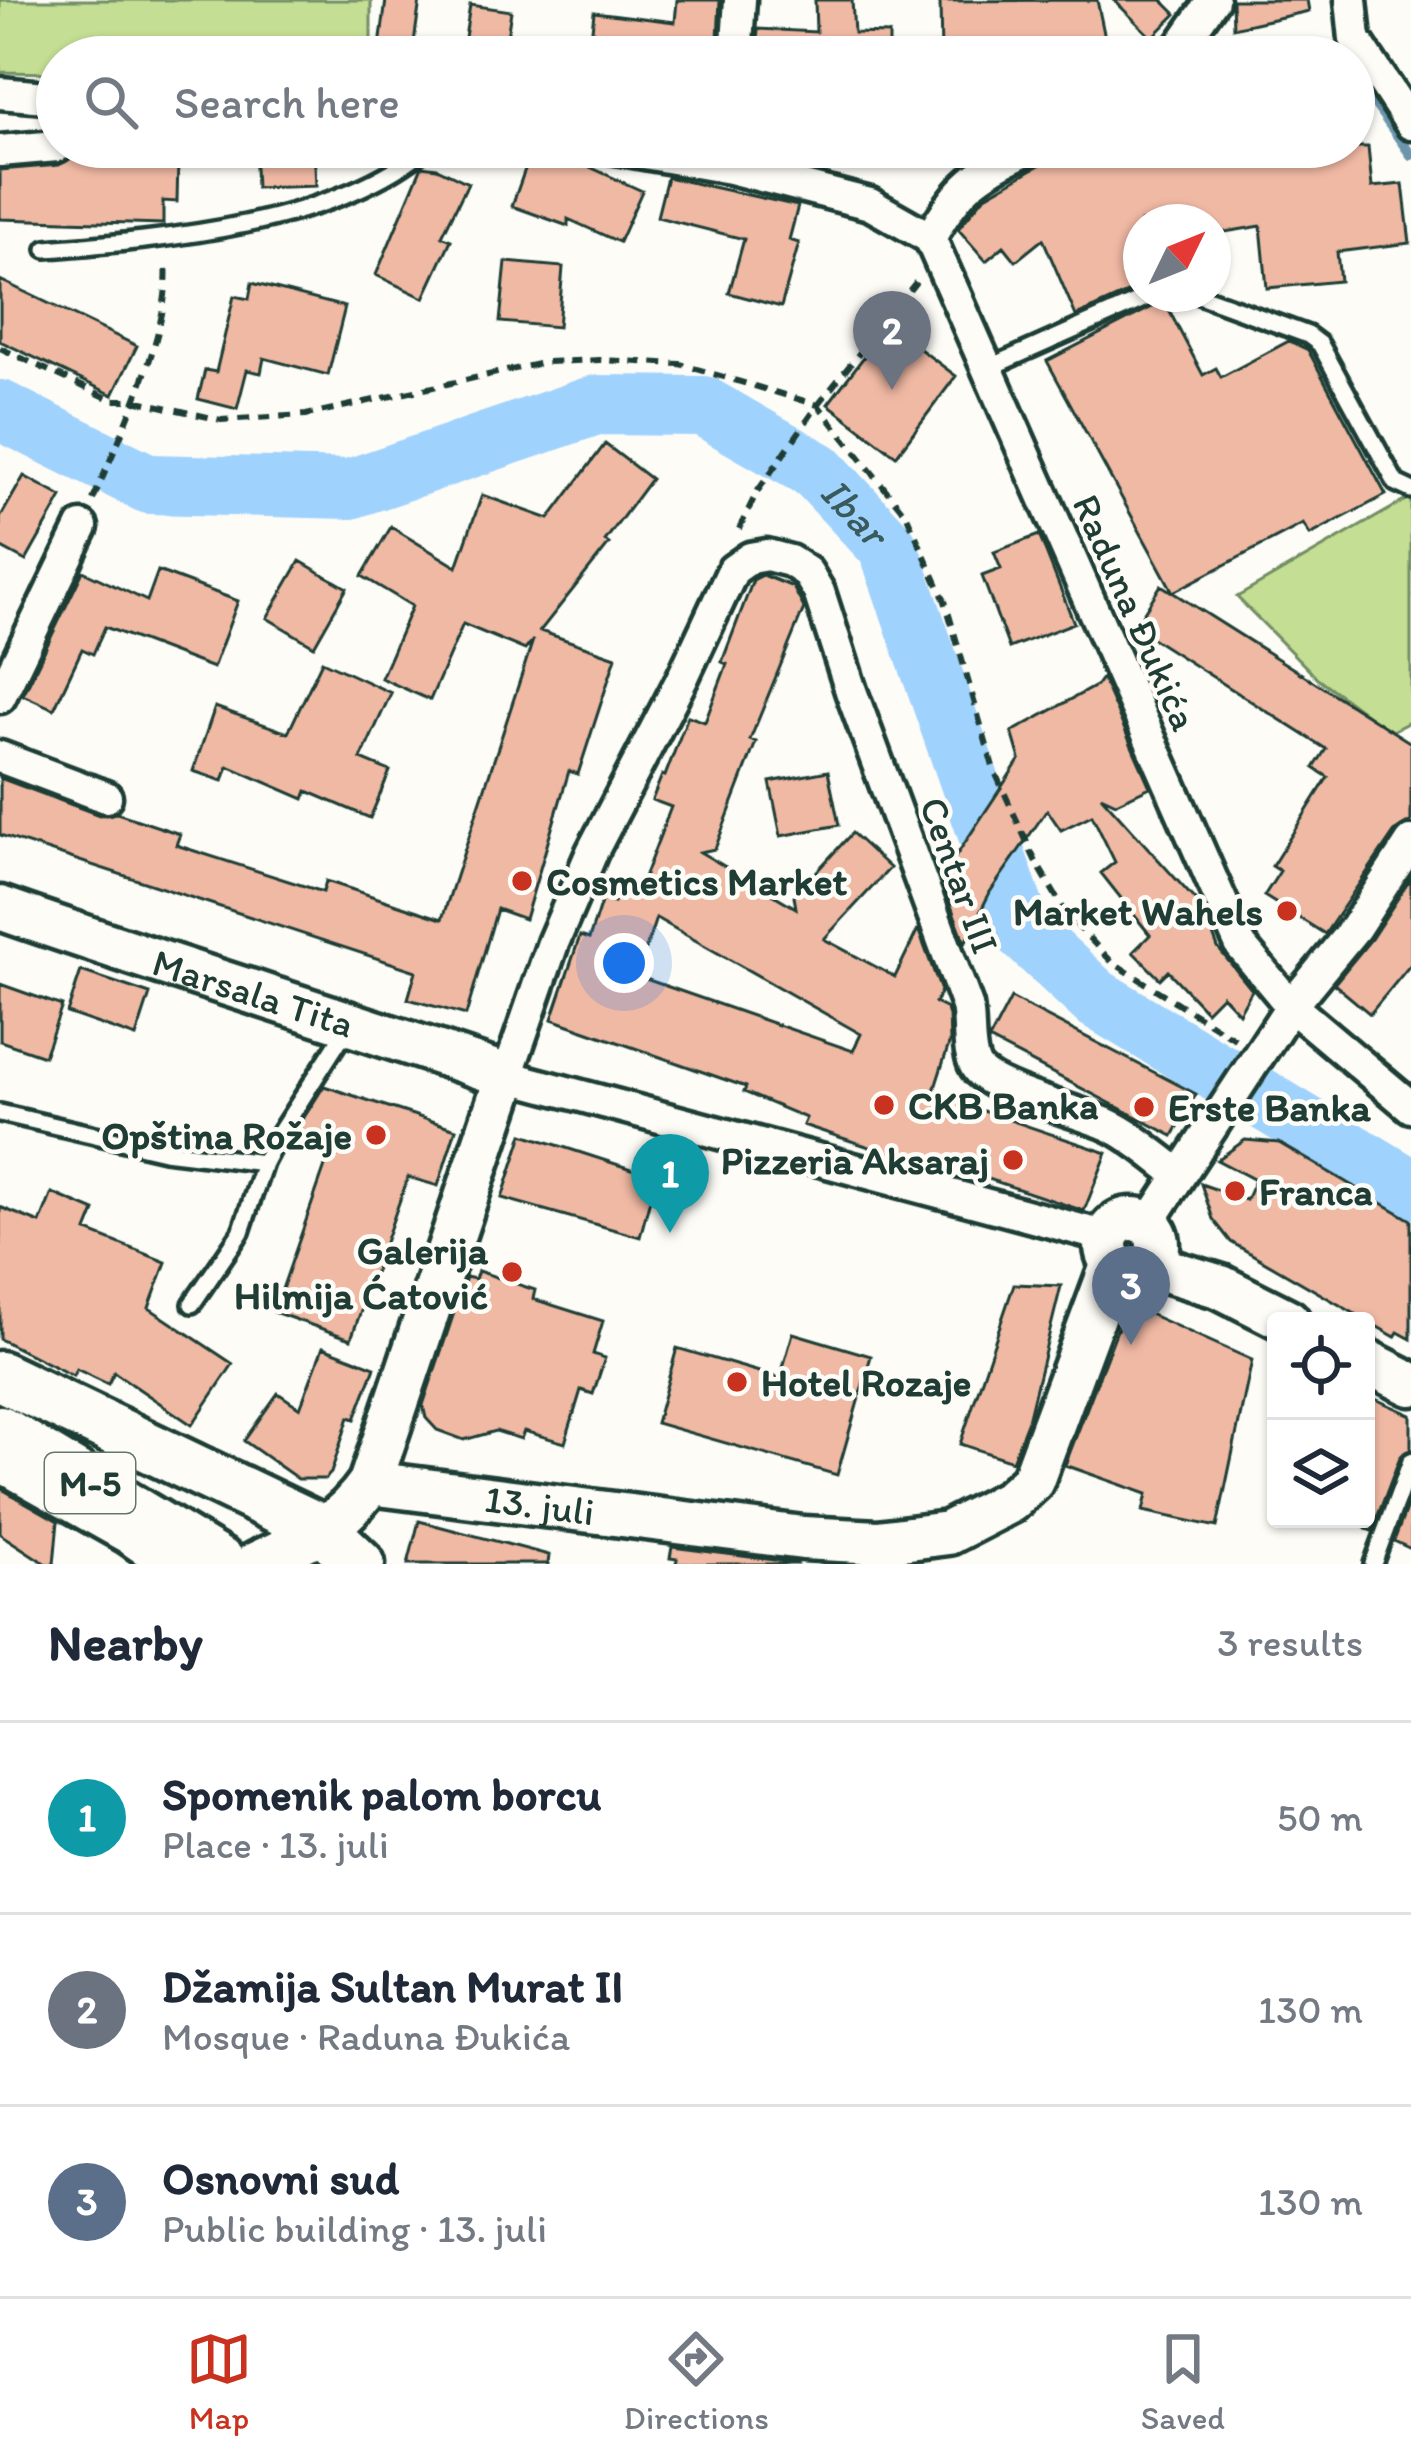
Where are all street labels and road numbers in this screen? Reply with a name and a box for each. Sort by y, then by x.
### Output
street label: Raduna Ðukića [1063,487,1209,737]
street label: Centar III [910,791,1009,960]
street label: Marsala Tita [147,938,360,1047]
road number: M-5 [45,1453,135,1513]
street label: 13. juli [482,1475,597,1535]

